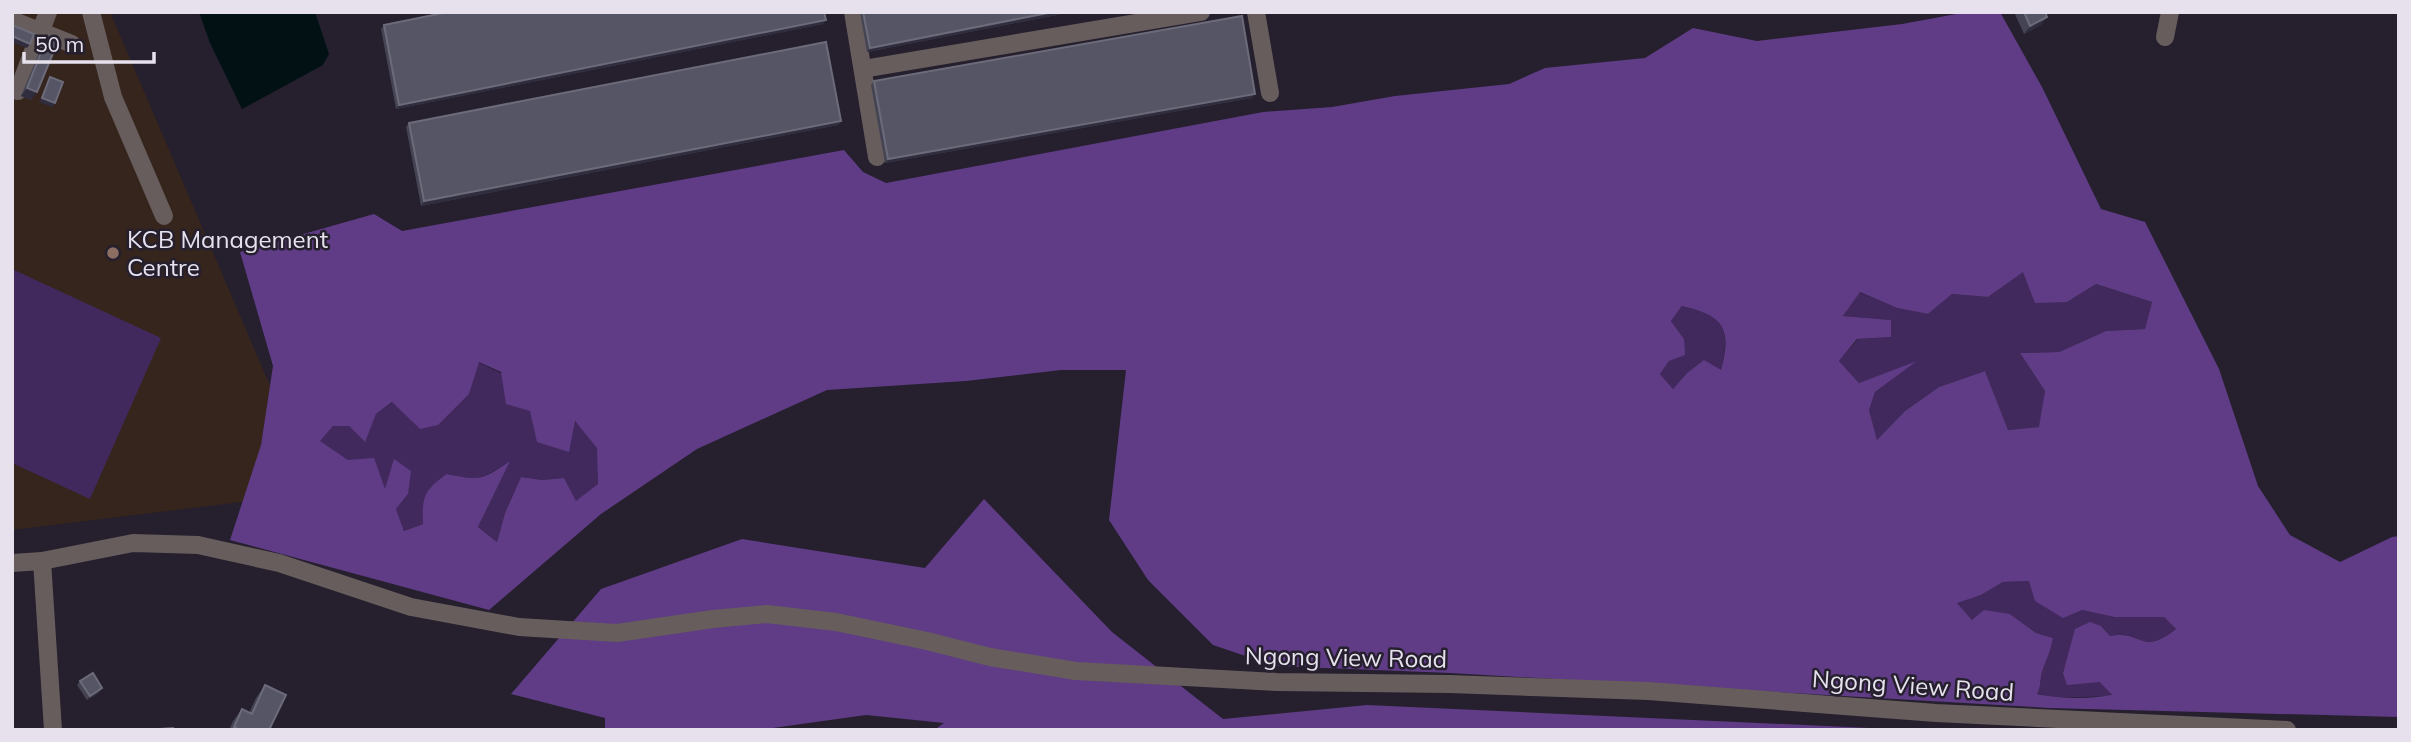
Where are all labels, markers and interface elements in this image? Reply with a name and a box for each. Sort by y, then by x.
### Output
scale bar [24,21,154,65]
text: 50 m [35,31,84,57]
place label: KCB Management Centre [127,224,328,282]
marker: KCB Management Centre [105,245,121,261]
street label: Ngong View Road [1245,640,1447,674]
street label: Ngong View Road [1811,663,2015,707]

